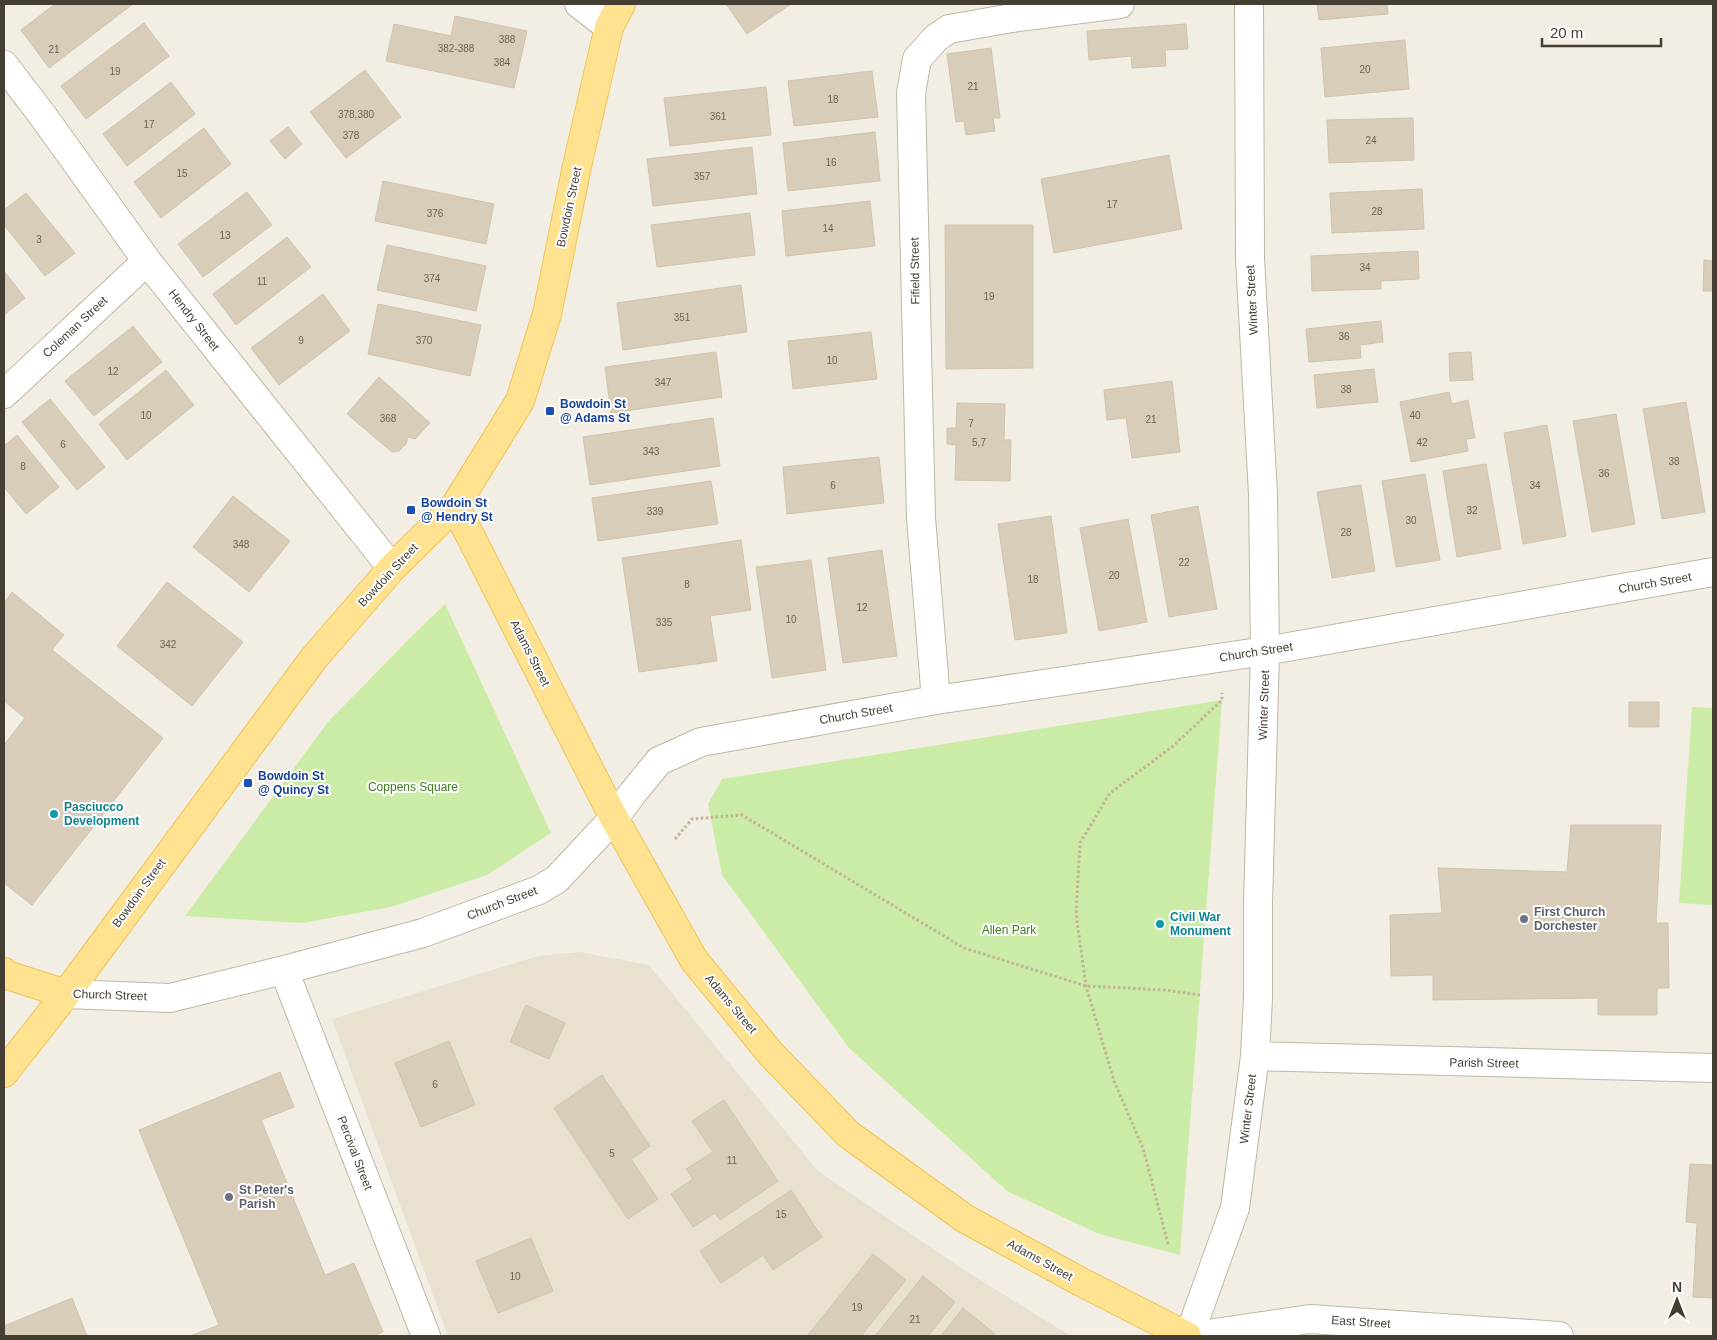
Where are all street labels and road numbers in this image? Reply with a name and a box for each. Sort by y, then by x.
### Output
street label: Bowdoin Street [554,165,584,248]
street label: Fifield Street [907,237,923,305]
street label: Winter Street [1243,264,1261,335]
street label: Hendry Street [166,287,223,354]
street label: Coleman Street [40,293,111,361]
street label: Bowdoin Street [355,540,421,610]
street label: Church Street [1617,570,1693,596]
street label: Adams Street [507,617,553,689]
street label: Church Street [1218,639,1294,665]
street label: Winter Street [1256,669,1272,740]
street label: Church Street [818,701,894,727]
street label: Bowdoin Street [109,855,169,930]
street label: Church Street [465,883,540,923]
street label: Adams Street [702,972,760,1037]
street label: Church Street [73,987,148,1003]
street label: Parish Street [1449,1055,1519,1071]
street label: Winter Street [1237,1073,1259,1145]
street label: Percival Street [334,1114,376,1193]
street label: Adams Street [1005,1236,1076,1284]
street label: East Street [1331,1313,1392,1331]

